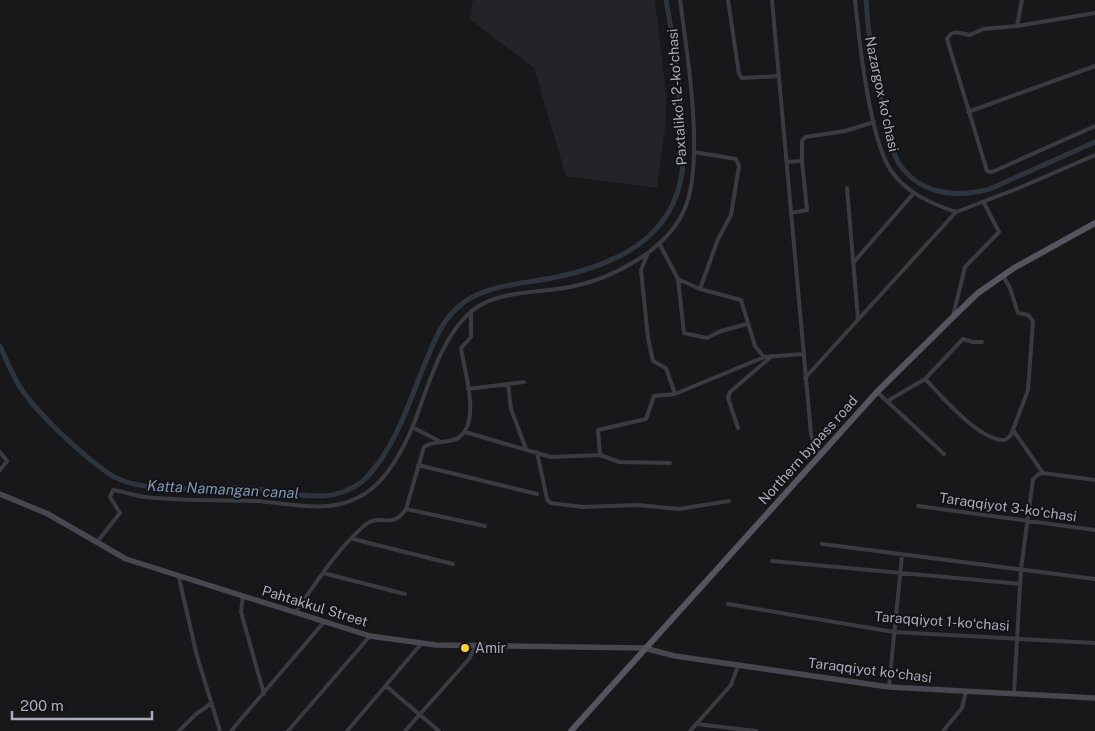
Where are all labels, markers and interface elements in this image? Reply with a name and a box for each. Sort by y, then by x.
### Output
street label: Paxtalikoʻl 2-koʻchasi [664,28,690,166]
street label: Nazargox koʻchasi [862,35,902,153]
street label: Northern bypass road [755,392,861,508]
water label: Katta Namangan canal [147,477,299,501]
street label: Taraqqiyot 3-koʻchasi [938,489,1078,525]
street label: Pahtakkul Street [260,582,370,630]
street label: Taraqqiyot 1-koʻchasi [874,608,1010,634]
place label: Amir [475,640,506,656]
marker: Amir [459,642,471,654]
street label: Taraqqiyot koʻchasi [807,654,933,686]
scale bar [12,688,152,720]
text: 200 m [20,697,64,714]

